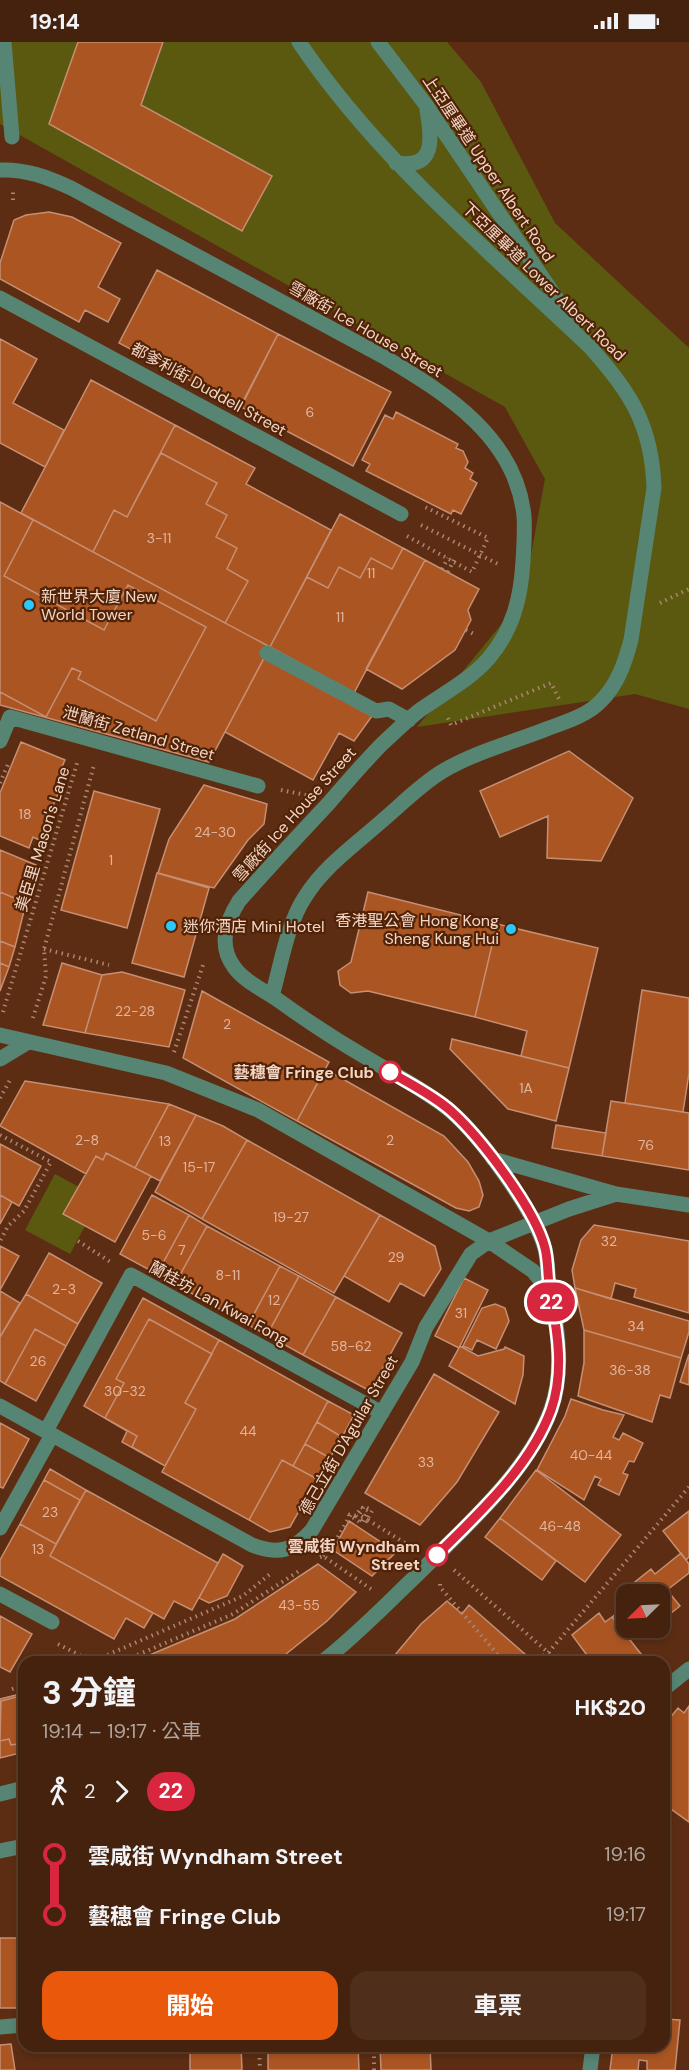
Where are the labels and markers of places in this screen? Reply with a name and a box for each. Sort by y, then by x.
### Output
place label: 新世界大廈 New World Tower [41,586,157,625]
marker: 新世界大廈 New World Tower [22,598,36,612]
place label: 香港聖公會 Hong Kong Sheng Kung Hui [336,910,499,949]
place label: 迷你酒店 Mini Hotel [183,916,325,937]
marker: 迷你酒店 Mini Hotel [164,919,178,933]
marker: 香港聖公會 Hong Kong Sheng Kung Hui [504,922,518,936]
marker: 藝穗會 Fringe Club [379,1061,401,1083]
place label: 藝穗會 Fringe Club [234,1062,374,1083]
place label: 雲咸街 Wyndham Street [288,1536,420,1575]
marker: 雲咸街 Wyndham Street [426,1544,448,1566]

